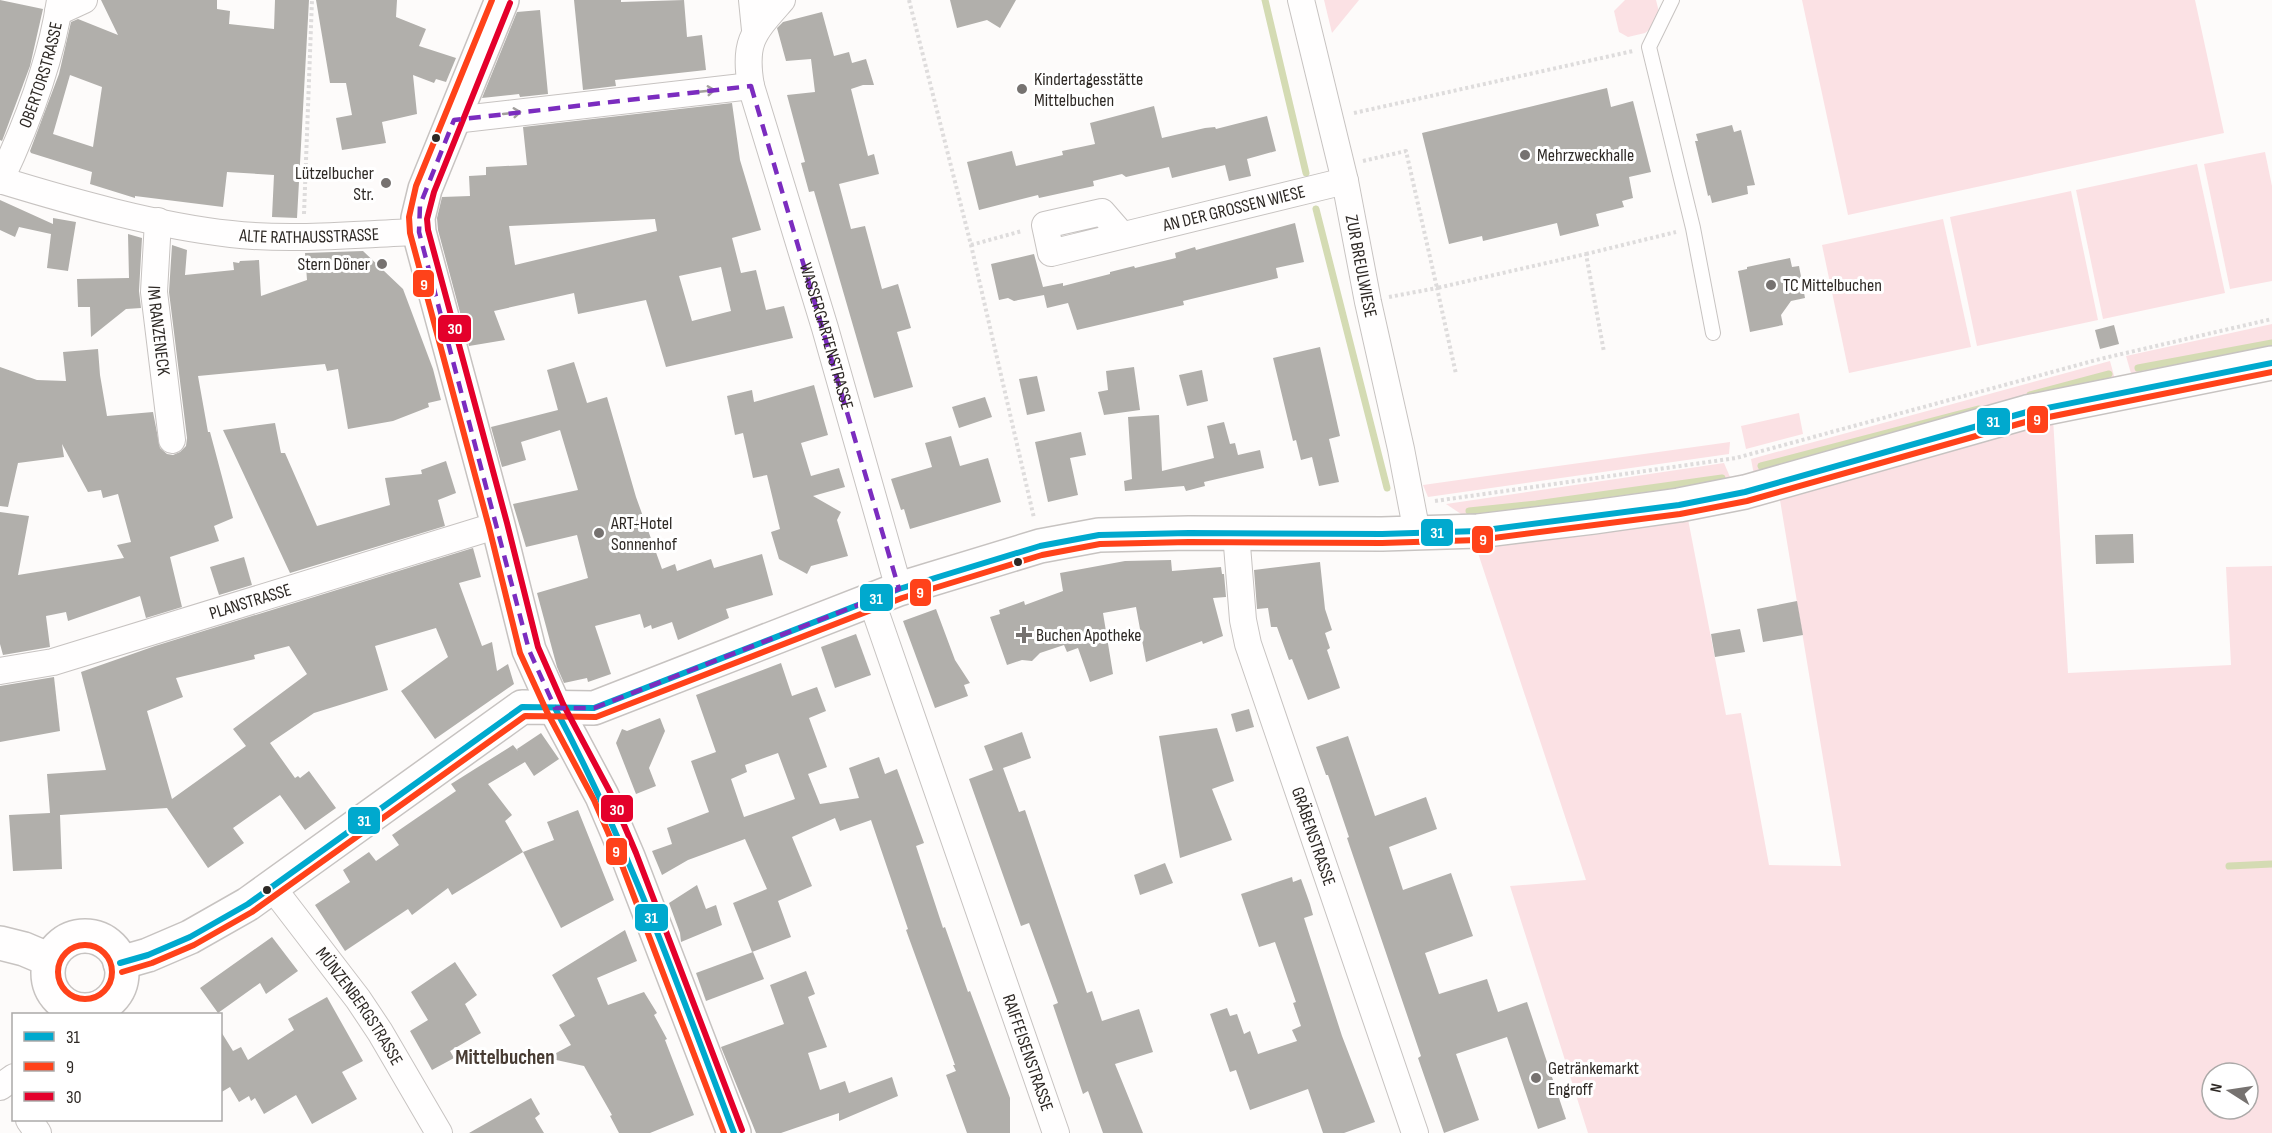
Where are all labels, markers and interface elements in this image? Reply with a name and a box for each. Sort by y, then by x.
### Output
street label: OBERTORSTRASSE [15,20,67,131]
place label: Kindertagesstätte Mittelbuchen [1034,69,1143,111]
marker: Kindertagesstätte Mittelbuchen [1015,82,1029,96]
one-way arrow [695,85,715,96]
one-way arrow [501,107,521,118]
unlabelled marker [430,132,442,144]
place label: Mehrzweckhalle [1537,145,1634,166]
marker: Mehrzweckhalle [1518,148,1532,162]
place label: Lützelbucher Str. [295,163,374,205]
marker: Lützelbucher Str. [379,176,393,190]
street label: AN DER GROSSEN WIESE [1160,181,1307,236]
street label: ZUR BREULWIESE [1341,213,1381,320]
street label: ALTE RATHAUSSTRASSE [238,224,380,248]
place label: Stern Döner [298,254,370,275]
marker: Stern Döner [375,257,389,271]
street label: WASSERGARTENSTRASSE [795,260,858,412]
line badge: 9 [412,269,435,298]
place label: TC Mittelbuchen [1783,275,1882,296]
text: 9 [420,276,428,295]
marker: TC Mittelbuchen [1764,278,1778,292]
street label: IM RANZENECK [143,285,174,378]
line badge: 30 [437,314,472,343]
text: 30 [448,320,462,339]
line badge: 9 [2026,405,2049,434]
line badge: 31 [1976,407,2011,436]
text: 9 [2033,411,2041,430]
text: 31 [1986,413,2000,432]
place label: ART-Hotel Sonnenhof [610,513,678,555]
line badge: 31 [1420,518,1454,547]
text: 31 [1430,524,1444,543]
line badge: 9 [1471,525,1494,554]
marker: ART-Hotel Sonnenhof [592,526,606,540]
text: 9 [1479,531,1487,550]
unlabelled marker [1012,556,1024,568]
line badge: 9 [909,578,932,607]
street label: PLANSTRASSE [207,579,294,624]
line badge: 31 [859,583,894,612]
text: 9 [916,584,924,603]
text: 31 [869,590,883,609]
place label: Buchen Apotheke [1036,625,1141,646]
marker: Buchen Apotheke [1017,628,1031,642]
street label: GRÄBENSTRASSE [1287,784,1340,889]
line badge: 30 [600,794,634,823]
text: 30 [610,801,624,820]
line badge: 31 [347,806,381,835]
text: 31 [357,812,371,831]
line badge: 9 [605,837,628,866]
text: 9 [612,843,620,862]
unlabelled marker [261,884,273,896]
line badge: 31 [634,903,669,932]
text: 31 [644,909,658,928]
street label: MÜNZENBERGSTRASSE [311,943,407,1069]
street label: RAIFFEISENSTRASSE [998,991,1058,1114]
legend [12,1013,222,1121]
text: 31 [66,1027,81,1048]
district label: Mittelbuchen [455,1045,555,1070]
text: 9 [66,1057,74,1078]
place label: Getränkemarkt Engroff [1548,1058,1640,1100]
north arrow [2200,1061,2260,1121]
marker: Getränkemarkt Engroff [1529,1071,1543,1085]
text: N [2207,1082,2227,1094]
text: 30 [66,1087,82,1108]

